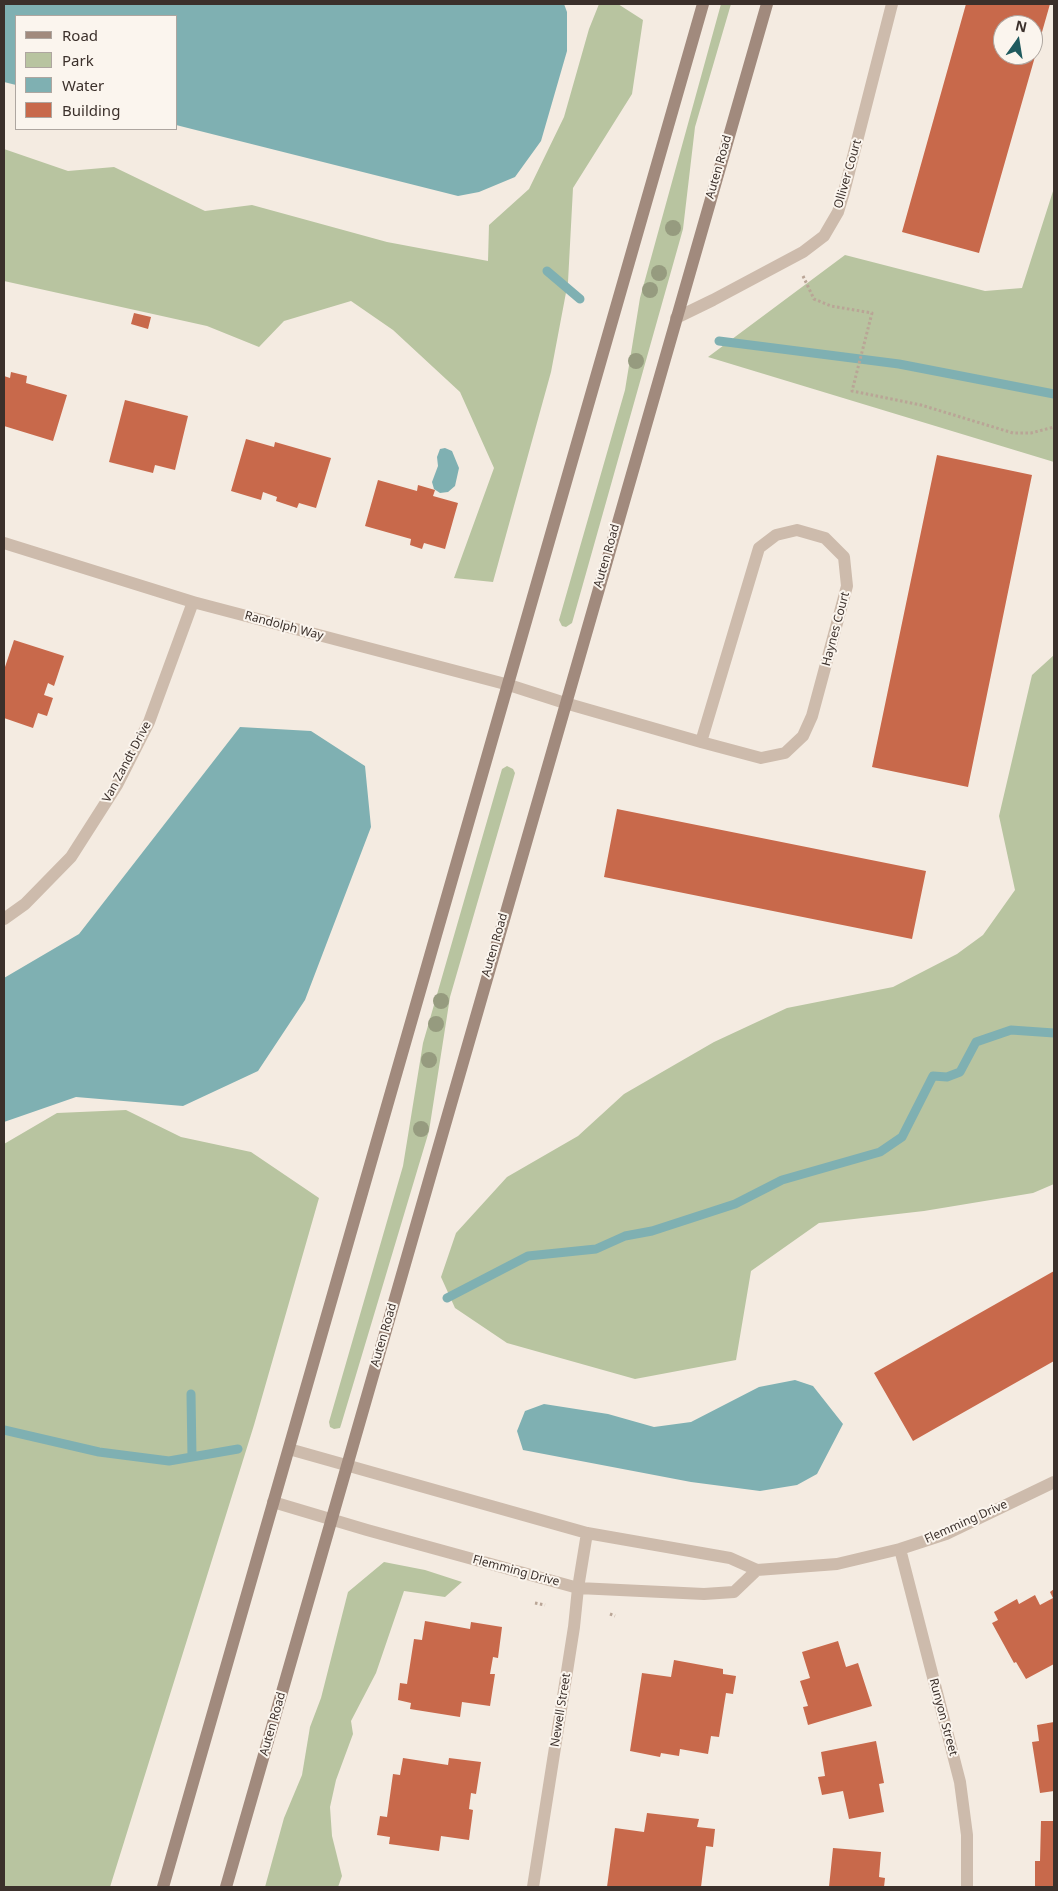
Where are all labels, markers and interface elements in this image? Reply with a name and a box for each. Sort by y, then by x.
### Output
legend [15,15,178,130]
north arrow [993,15,1043,65]
text: N [1014,15,1029,36]
text: Road [62,25,98,45]
text: Park [62,50,94,70]
text: Water [62,75,104,95]
text: Building [62,100,120,120]
street label: Auten Road [703,134,735,200]
street label: Olliver Court [831,138,865,210]
street label: Auten Road [591,523,623,589]
street label: Haynes Court [819,590,853,668]
street label: Randolph Way [243,609,325,643]
street label: Van Zandt Drive [100,719,154,805]
street label: Auten Road [479,912,511,978]
street label: Auten Road [368,1302,400,1368]
street label: Flemming Drive [922,1497,1010,1547]
street label: Flemming Drive [471,1552,561,1590]
street label: Newell Street [548,1672,574,1748]
street label: Runyon Street [926,1677,960,1757]
street label: Auten Road [257,1691,289,1757]

